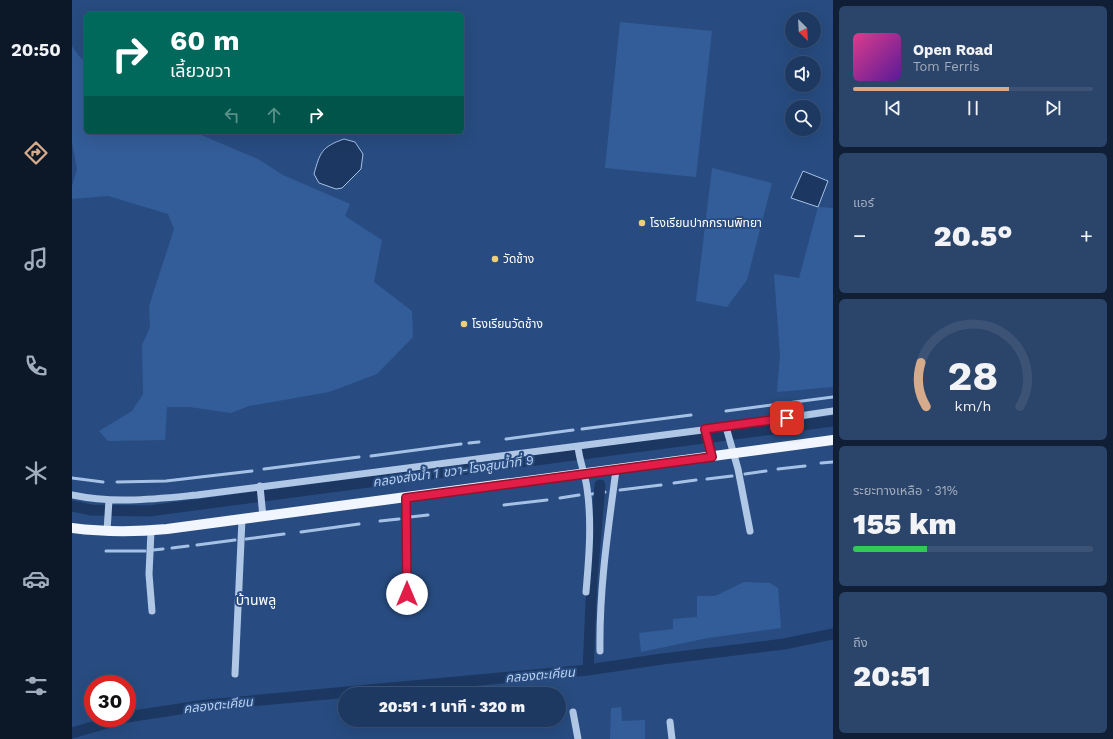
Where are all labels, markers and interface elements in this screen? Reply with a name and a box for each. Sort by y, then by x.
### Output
north arrow [785,12,821,48]
map controls [785,12,821,136]
text: 60 m [170,24,240,57]
icon: right [104,28,156,80]
text: 20:50 [11,39,61,60]
text: Open Road [913,41,993,59]
button: sound [785,56,821,92]
text: Tom Ferris [913,59,980,74]
text: เลี้ยวขวา [170,60,231,81]
icon: previous [882,97,904,119]
icon: pause [962,97,984,119]
icon: next [1042,97,1064,119]
button: search [785,100,821,136]
icon: left [221,104,243,126]
icon: ahead [263,104,285,126]
icon: right [305,104,327,126]
icon: directions [22,139,50,167]
text: แอร์ [853,195,874,210]
place label: โรงเรียนปากกรานพิทยา [650,216,762,230]
marker: โรงเรียนปากกรานพิทยา [637,218,647,228]
text: 20.5° [933,218,1013,253]
text: − [853,223,866,248]
text: + [1080,223,1093,248]
icon: music [22,245,50,273]
place label: วัดช้าง [503,252,534,266]
marker: วัดช้าง [490,254,500,264]
place label: โรงเรียนวัดช้าง [472,317,543,331]
marker: โรงเรียนวัดช้าง [459,319,469,329]
text: 28 [948,351,998,400]
icon: phone [22,352,50,380]
text: km/h [955,398,991,414]
pin [770,401,804,435]
icon: arrive [776,407,798,429]
water label: คลองส่งน้ำ 1 ขวา-โรงสูบน้ำที่ 9 [371,450,535,491]
icon: climate [22,459,50,487]
text: ระยะทางเหลือ · 31% [853,483,958,498]
text: 155 km [853,506,957,541]
icon: car [22,565,50,593]
position arrow [386,573,428,615]
district label: บ้านพลู [236,592,276,609]
text: ถึง [853,635,868,650]
text: 20:51 [853,658,931,693]
water label: คลองตะเคียน [505,664,576,686]
icon: filters [22,672,50,700]
speed limit sign: 30 [84,675,136,727]
water label: คลองตะเคียน [182,694,255,716]
text: 20:51 · 1 นาที · 320 m [379,698,525,716]

